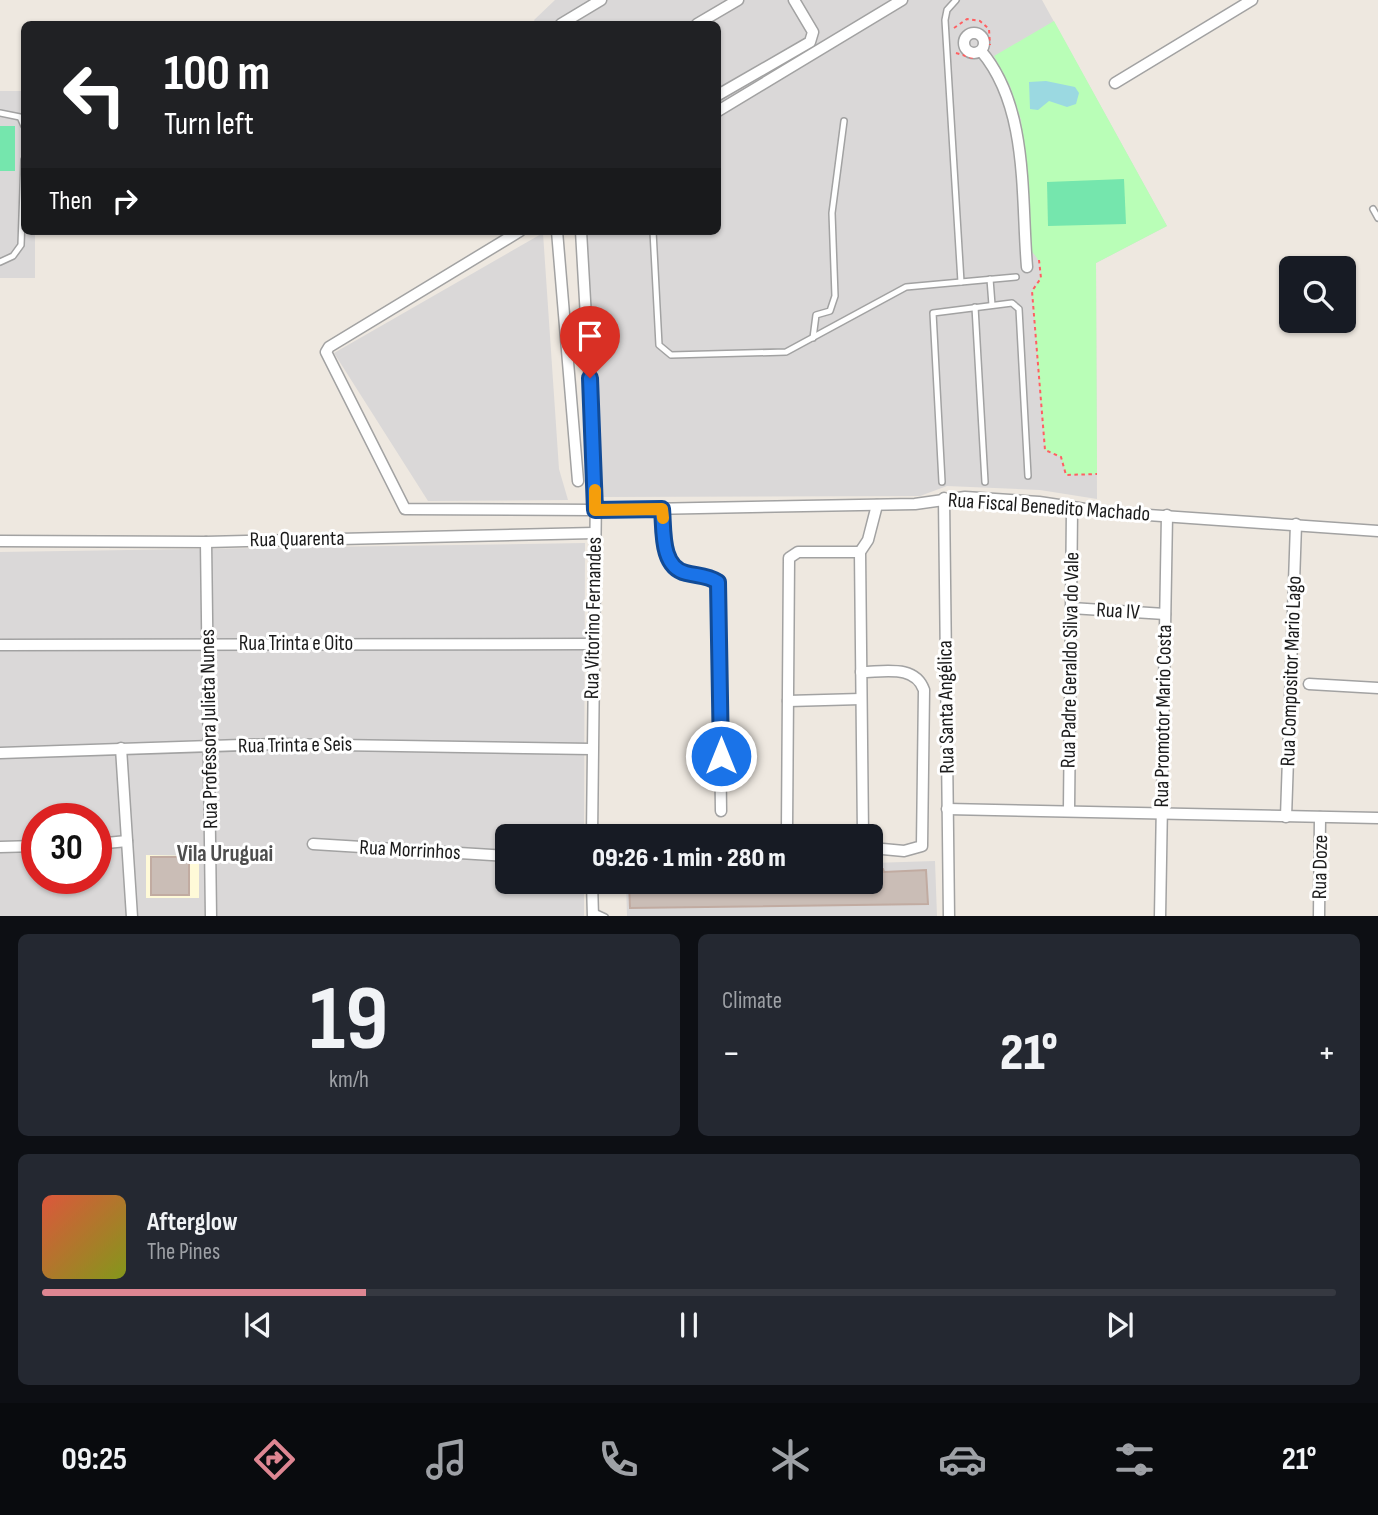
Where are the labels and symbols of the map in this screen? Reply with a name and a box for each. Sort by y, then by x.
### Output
pin [560,306,620,378]
street label: Rua Fiscal Benedito Machado [947,487,1151,527]
street label: Rua Quarenta [249,526,345,552]
street label: Rua Vitorino Fernandes [579,537,607,699]
street label: Rua Padre Geraldo Silva do Vale [1056,552,1084,768]
street label: Rua Compositor Mario Lago [1275,575,1307,767]
street label: Rua IV [1096,597,1141,625]
street label: Rua Promotor Mario Costa [1149,624,1177,808]
street label: Rua Professora Julieta Nunes [195,629,223,829]
street label: Rua Trinta e Oito [239,631,353,656]
street label: Rua Santa Angélica [932,640,960,774]
position arrow [684,719,758,793]
street label: Rua Trinta e Seis [238,732,352,758]
speed limit sign: 30 [21,803,112,894]
street label: Rua Morrinhos [359,835,461,865]
street label: Rua Doze [1307,835,1333,899]
district label: Vila Uruguai [177,840,273,868]

